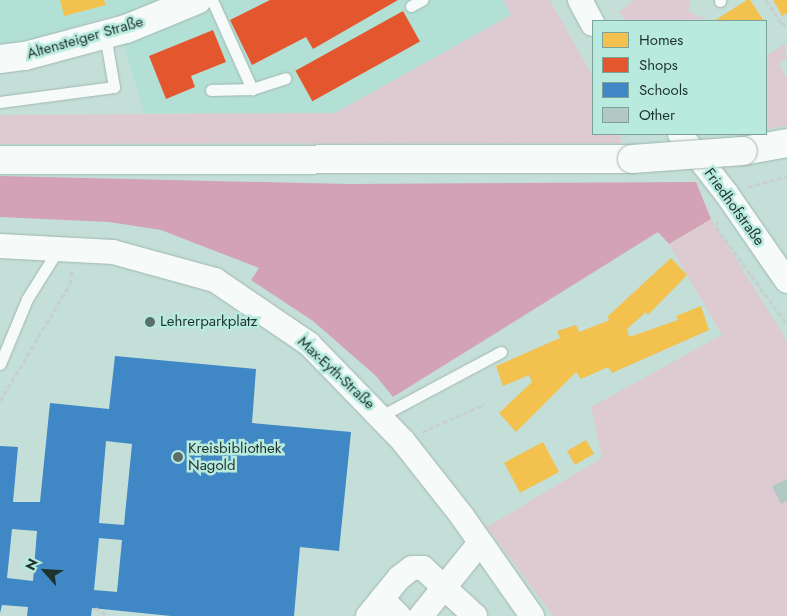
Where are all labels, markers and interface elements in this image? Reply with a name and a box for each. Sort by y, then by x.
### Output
street label: Altensteiger Straße [25,13,145,63]
legend [592,20,767,135]
text: Homes [639,29,683,51]
text: Shops [639,54,678,76]
text: Schools [639,79,688,101]
text: Other [639,104,675,126]
street label: Friedhofstraße [700,165,768,249]
place label: Lehrerparkplatz [160,313,257,331]
marker: Lehrerparkplatz [144,316,156,328]
street label: Max-Eyth-Straße [294,333,378,413]
place label: Kreisbibliothek Nagold [188,439,281,474]
marker: Kreisbibliothek Nagold [172,451,184,463]
north arrow [20,546,70,596]
text: N [20,555,43,574]

